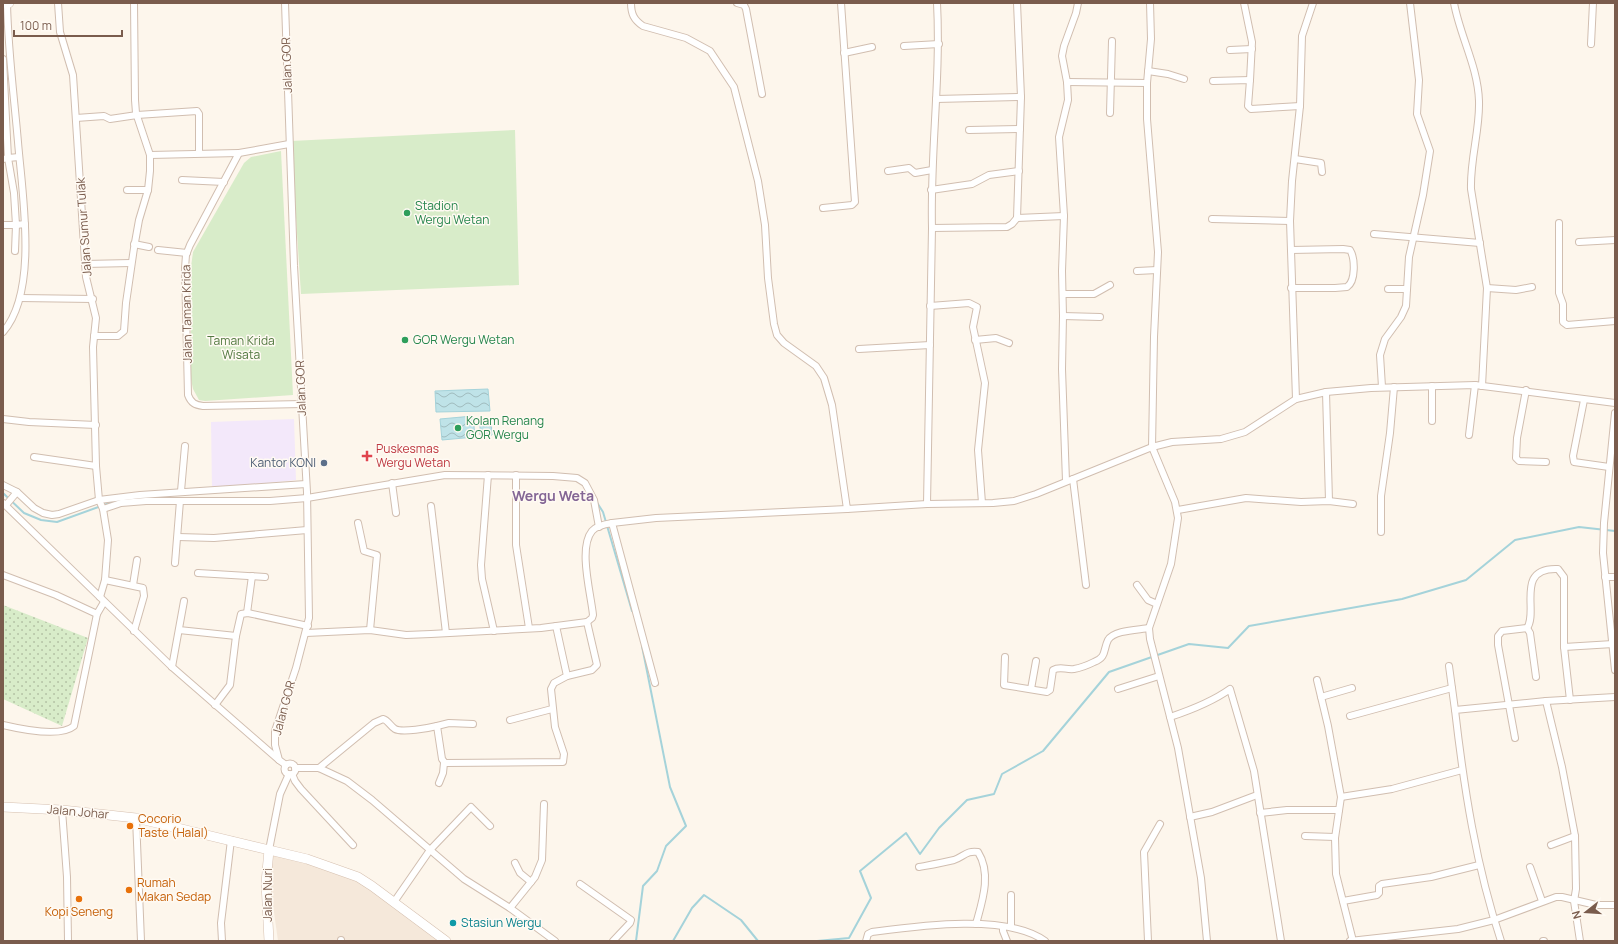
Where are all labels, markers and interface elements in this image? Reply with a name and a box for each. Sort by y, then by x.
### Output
scale bar [14,12,122,38]
text: 100 m [20,17,52,34]
street label: Jalan GOR [277,36,296,93]
street label: Jalan Sumur Tulak [71,176,95,277]
place label: Stadion Wergu Wetan [415,197,489,228]
marker: Stadion Wergu Wetan [402,208,412,218]
street label: Jalan Taman Krida [177,265,196,363]
place label: GOR Wergu Wetan [413,331,514,348]
park label: Taman Krida Wisata [207,332,275,363]
marker: GOR Wergu Wetan [400,335,410,345]
street label: Jalan GOR [291,359,310,416]
place label: Kolam Renang GOR Wergu [466,412,544,443]
marker: Kolam Renang GOR Wergu [453,423,463,433]
place label: Puskesmas Wergu Wetan [376,440,450,471]
marker: Puskesmas Wergu Wetan [361,450,373,462]
place label: Kantor KONI [250,454,316,471]
marker: Kantor KONI [319,458,329,468]
district label: Wergu Weta [512,486,594,505]
street label: Jalan GOR [268,678,299,737]
street label: Jalan Johar [46,800,110,823]
place label: Cocorio Taste (Halal) [138,810,209,841]
marker: Cocorio Taste (Halal) [125,821,135,831]
street label: Jalan Nuri [259,868,276,922]
place label: Rumah Makan Sedap [137,874,211,905]
marker: Rumah Makan Sedap [124,885,134,895]
north arrow [1566,892,1606,932]
marker: Kopi Seneng [74,894,84,904]
place label: Kopi Seneng [45,903,113,920]
text: N [1568,909,1584,921]
place label: Stasiun Wergu [461,914,541,931]
marker: Stasiun Wergu [448,918,458,928]

